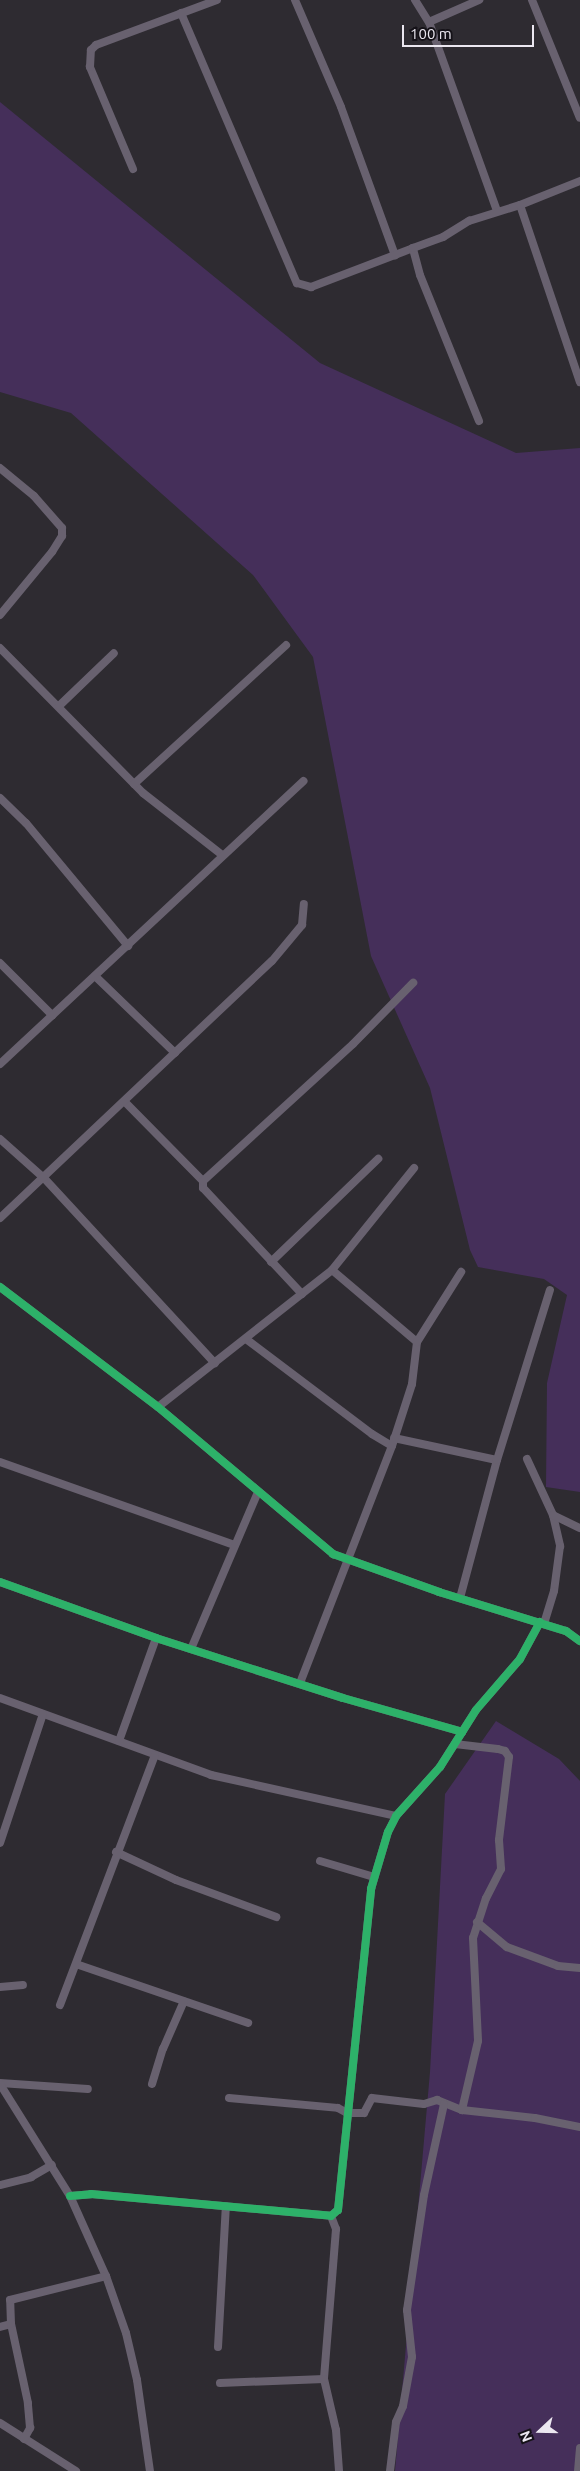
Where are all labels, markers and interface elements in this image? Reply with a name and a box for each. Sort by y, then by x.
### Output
scale bar [405,15,538,47]
text: 100 m [410,25,452,42]
north arrow [515,2406,565,2456]
text: N [517,2429,535,2444]

